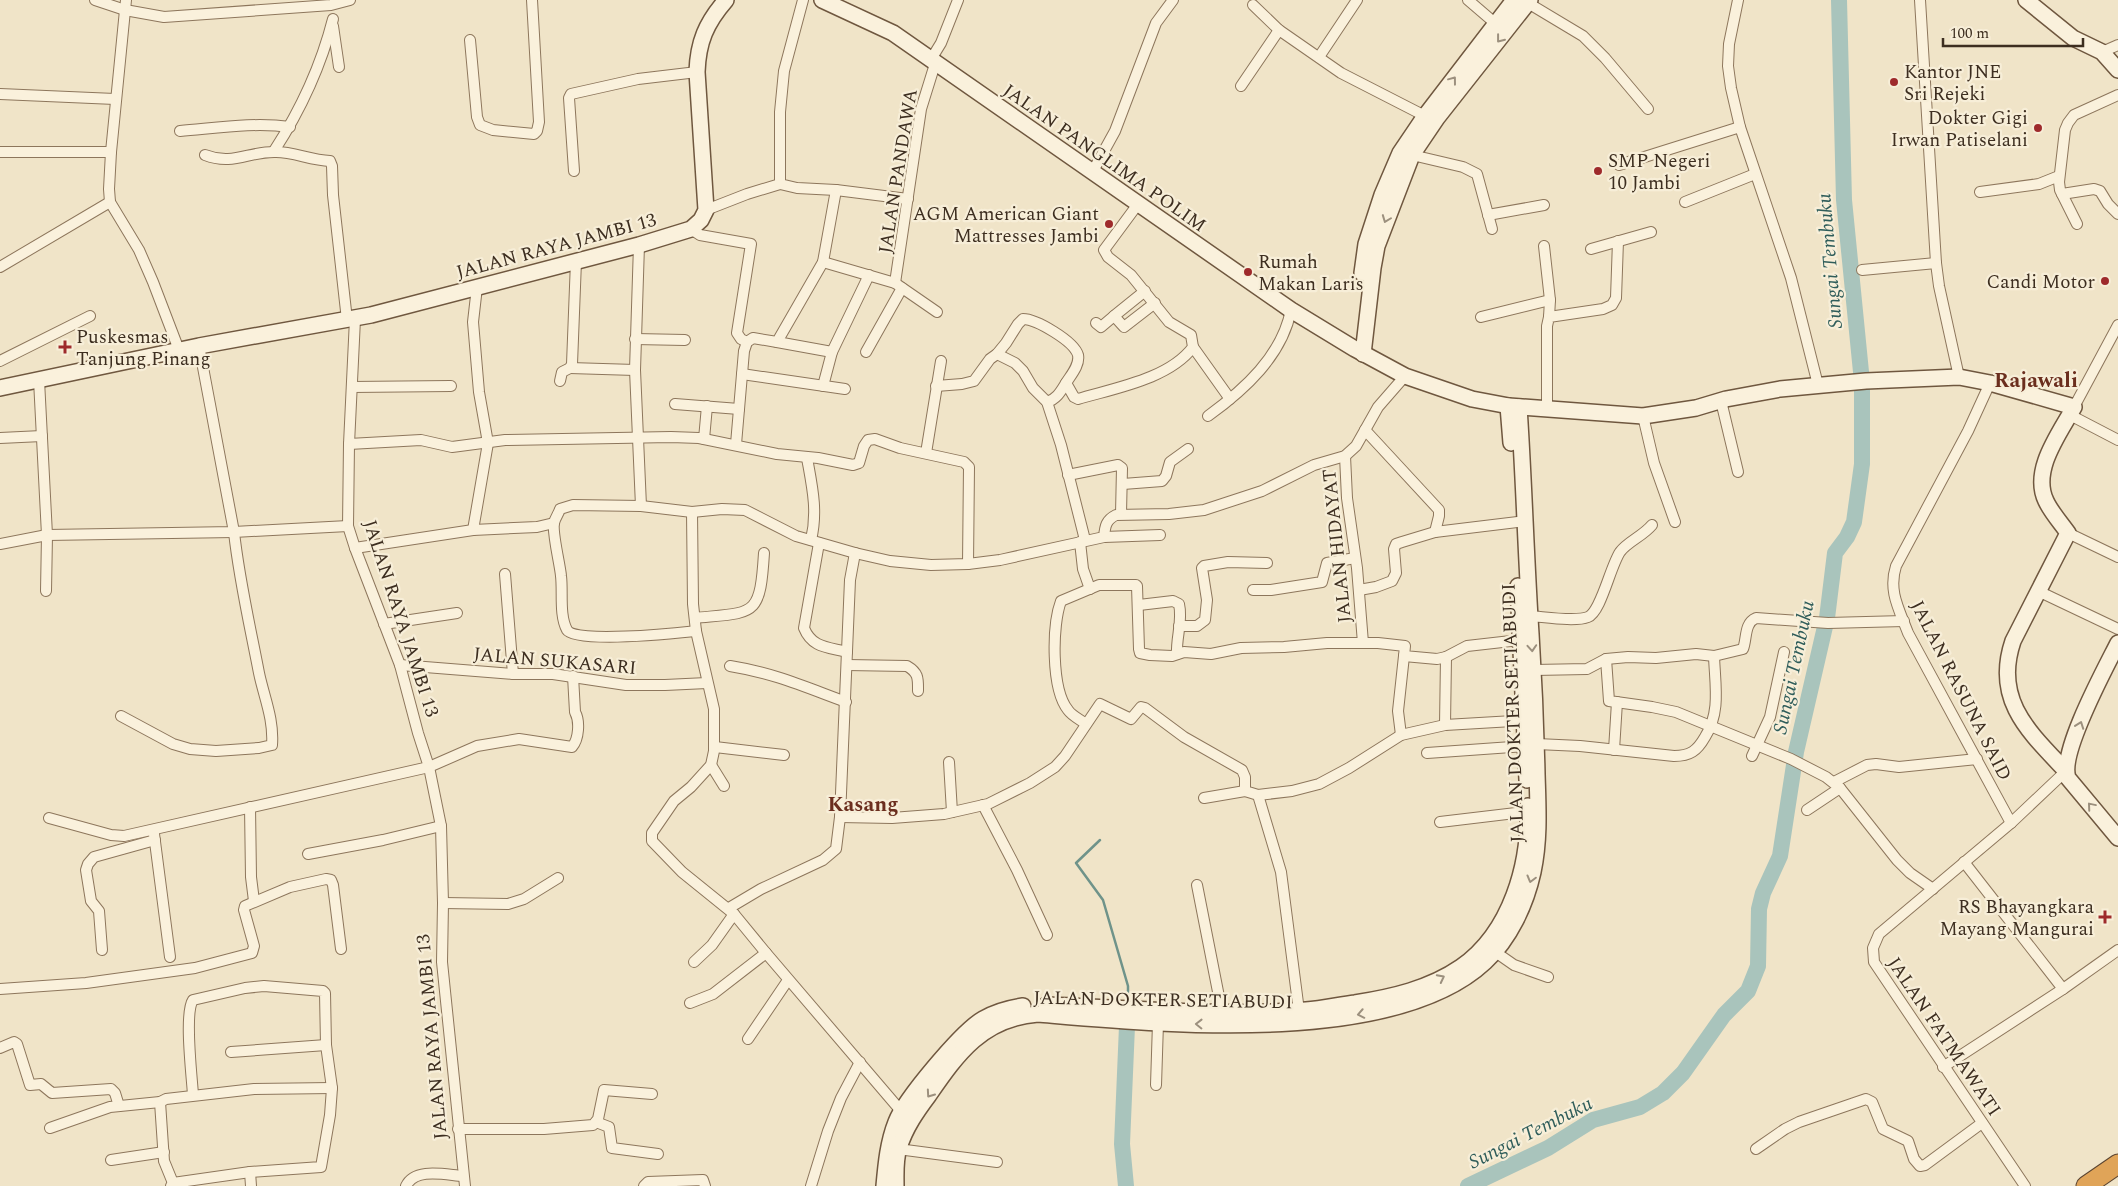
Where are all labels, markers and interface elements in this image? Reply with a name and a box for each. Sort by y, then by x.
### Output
scale bar [1943,15,2083,47]
text: 100 m [1950,22,1989,45]
one-way arrow [1497,33,1506,43]
place label: Kantor JNE Sri Rejeki [1904,58,2002,109]
one-way arrow [1447,76,1456,85]
marker: Kantor JNE Sri Rejeki [1888,76,1900,88]
street label: JALAN PANGLIMA POLIM [996,77,1212,240]
street label: JALAN PANDAWA [871,87,926,256]
place label: Dokter Gigi Irwan Patiselani [1891,104,2028,155]
marker: Dokter Gigi Irwan Patiselani [2032,122,2044,134]
place label: SMP Negeri 10 Jambi [1608,147,1710,198]
marker: SMP Negeri 10 Jambi [1592,165,1604,177]
water label: Sungai Tembuku [1809,191,1851,330]
place label: AGM American Giant Mattresses Jambi [913,200,1099,251]
street label: JALAN RAYA JAMBI 13 [453,206,660,287]
one-way arrow [1382,214,1392,223]
marker: AGM American Giant Mattresses Jambi [1103,218,1115,230]
place label: Rumah Makan Laris [1258,248,1364,299]
marker: Rumah Makan Laris [1242,266,1254,278]
place label: Candi Motor [1987,268,2095,297]
marker: Candi Motor [2099,275,2111,287]
place label: Puskesmas Tanjung Pinang [76,323,211,374]
marker: Puskesmas Tanjung Pinang [58,340,72,354]
district label: Rajawali [1994,365,2078,397]
street label: JALAN HIDAYAT [1315,467,1360,624]
street label: JALAN RAYA JAMBI 13 [355,516,446,721]
street label: JALAN DOKTER SETIABUDI [1494,583,1533,843]
street label: JALAN RASUNA SAID [1903,595,2019,786]
water label: Sungai Tembuku [1765,597,1823,737]
street label: JALAN SUKASARI [472,640,638,683]
one-way arrow [1526,644,1537,652]
one-way arrow [2074,721,2084,730]
district label: Kasang [827,789,899,821]
one-way arrow [2087,802,2096,811]
one-way arrow [1526,875,1537,884]
place label: RS Bhayangkara Mayang Mangurai [1940,893,2095,944]
marker: RS Bhayangkara Mayang Mangurai [2098,910,2112,924]
street label: JALAN RAYA JAMBI 13 [409,933,456,1141]
street label: JALAN FATMAWATI [1880,951,2008,1122]
one-way arrow [1436,974,1445,984]
street label: JALAN DOKTER SETIABUDI [1033,984,1293,1017]
one-way arrow [1357,1009,1365,1019]
one-way arrow [1195,1018,1203,1029]
one-way arrow [926,1088,936,1097]
water label: Sungai Tembuku [1463,1088,1598,1177]

